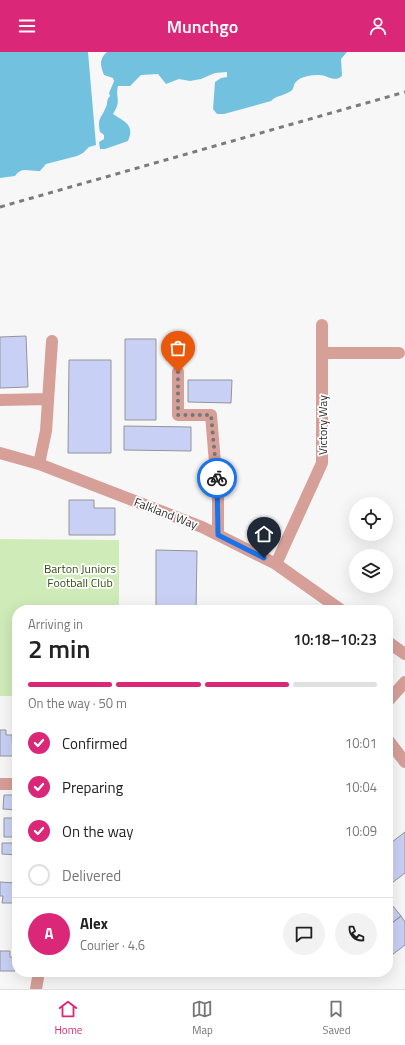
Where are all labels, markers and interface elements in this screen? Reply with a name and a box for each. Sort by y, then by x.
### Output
text: Munchgo [167,13,238,40]
icon: menu [16,15,38,37]
icon: person [367,15,389,37]
pin [161,331,195,372]
icon: bag [167,337,189,359]
street label: Victory Way [313,395,332,455]
courier [197,458,237,498]
icon: bike [206,467,228,489]
street label: Falkland Way [131,492,201,534]
map controls [349,497,393,593]
button: locate [349,497,393,541]
pin [247,517,281,558]
icon: home [253,523,275,545]
button: layers [349,549,393,593]
park label: Barton Juniors Football Club [44,559,117,592]
text: Arriving in [28,614,83,634]
text: 10:18–10:23 [293,628,377,651]
text: 2 min [28,629,91,668]
text: On the way · 50 m [28,693,127,713]
icon: check [28,732,50,754]
text: Confirmed [62,732,127,755]
text: 10:01 [345,733,377,753]
icon: check [28,776,50,798]
text: Preparing [62,776,123,799]
text: 10:04 [345,777,377,797]
icon: check [28,820,50,842]
text: On the way [62,820,134,843]
text: 10:09 [345,821,377,841]
text: Delivered [62,864,121,887]
text: Alex [80,912,108,935]
button: chat [283,913,325,955]
button: phone [335,913,377,955]
text: A [44,922,54,945]
text: Courier · 4.6 [80,935,145,955]
tab: Home [55,998,82,1038]
tab: Map [191,998,213,1038]
tab: Saved [322,998,350,1038]

